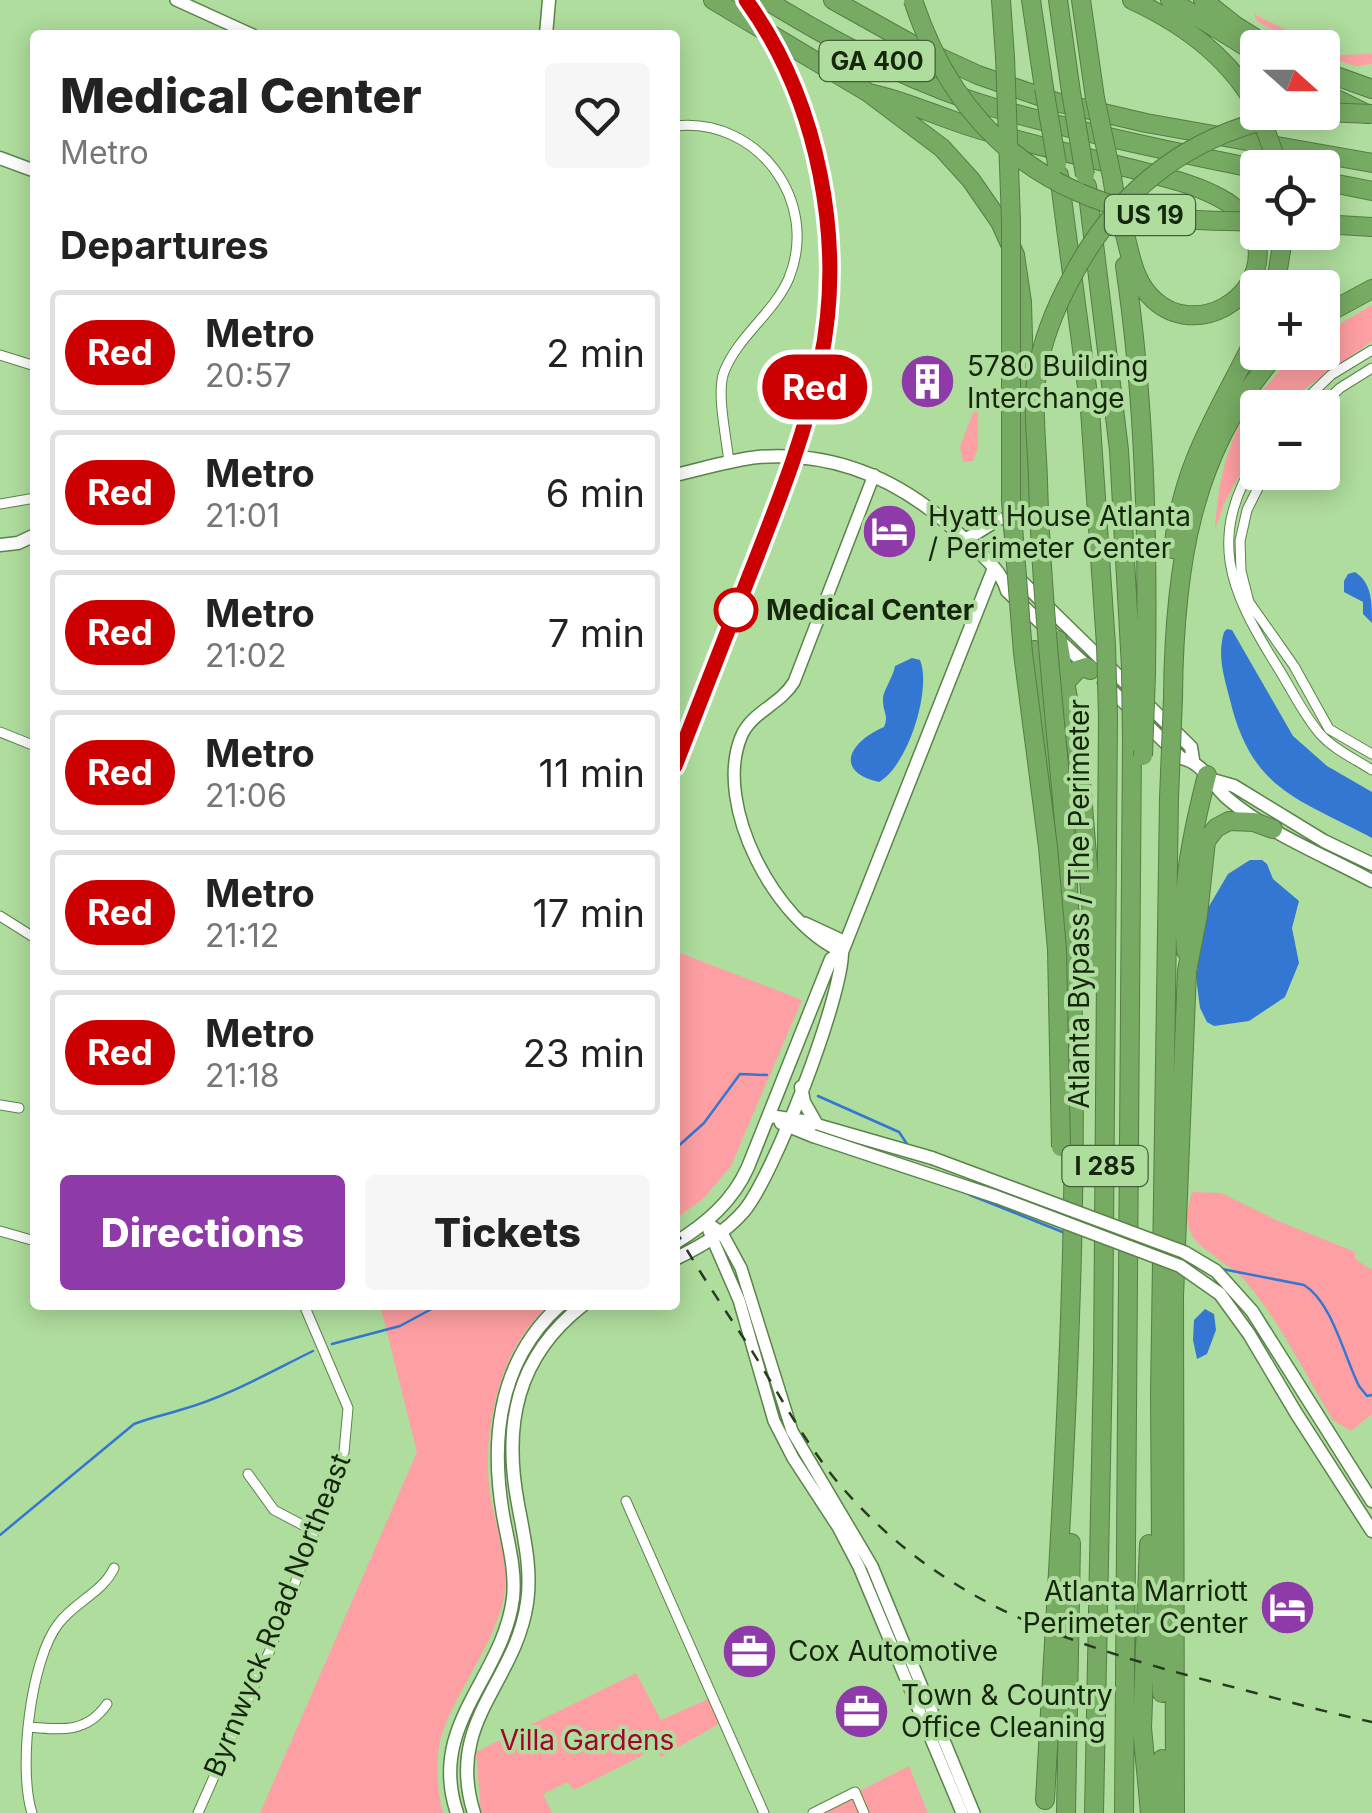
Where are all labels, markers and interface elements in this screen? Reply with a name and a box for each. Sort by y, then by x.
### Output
north arrow [1240,30,1340,130]
map controls [1240,30,1340,490]
road number: GA 400 [820,41,934,81]
button: heart [545,63,650,168]
text: Medical Center [60,66,422,125]
text: Metro [60,133,149,172]
button: locate [1240,150,1340,250]
road number: US 19 [1105,195,1195,235]
text: Departures [60,222,269,268]
button: + [1240,270,1340,370]
text: Metro [205,310,315,356]
text: 2 min [546,330,645,376]
text: Red [87,331,153,373]
place label: 5780 Building Interchange [967,349,1148,415]
building icon: 5780 Building Interchange [898,352,958,412]
line badge: Red [758,354,872,420]
text: 20:57 [205,356,291,395]
text: Red [782,366,848,408]
button: − [1240,390,1340,490]
text: Metro [205,450,315,496]
text: 6 min [546,470,645,516]
text: Red [87,471,153,513]
text: 21:01 [205,496,280,535]
place label: Hyatt House Atlanta / Perimeter Center [928,499,1191,565]
hotel icon: Hyatt House Atlanta / Perimeter Center [859,502,919,562]
marker: Medical Center [715,589,757,631]
text: Metro [205,590,315,636]
place label: Medical Center [766,593,974,627]
text: 7 min [548,610,645,656]
text: Red [87,611,153,653]
text: 21:02 [205,636,286,675]
street label: Atlanta Bypass / The Perimeter [1062,699,1096,1109]
text: Metro [205,730,315,776]
text: 11 min [538,750,645,796]
text: Red [87,751,153,793]
text: 21:06 [205,776,287,815]
text: Metro [205,870,315,916]
text: 17 min [532,890,645,936]
text: Red [87,891,153,933]
text: 21:12 [205,916,279,955]
text: Metro [205,1010,315,1056]
text: 23 min [523,1030,645,1076]
text: Red [87,1031,153,1073]
text: 21:18 [205,1056,280,1095]
road number: I 285 [1062,1146,1148,1186]
button: Directions [60,1175,345,1290]
button: Tickets [365,1175,650,1290]
street label: Byrnwyck Road Northeast [197,1449,357,1781]
place label: Atlanta Marriott Perimeter Center [1023,1574,1248,1640]
hotel icon: Atlanta Marriott Perimeter Center [1257,1577,1317,1637]
office icon: Cox Automotive [719,1621,779,1681]
place label: Cox Automotive [788,1634,998,1668]
place label: Town & Country Office Cleaning [901,1678,1113,1744]
office icon: Town & Country Office Cleaning [832,1681,892,1741]
park label: Villa Gardens [500,1723,674,1757]

